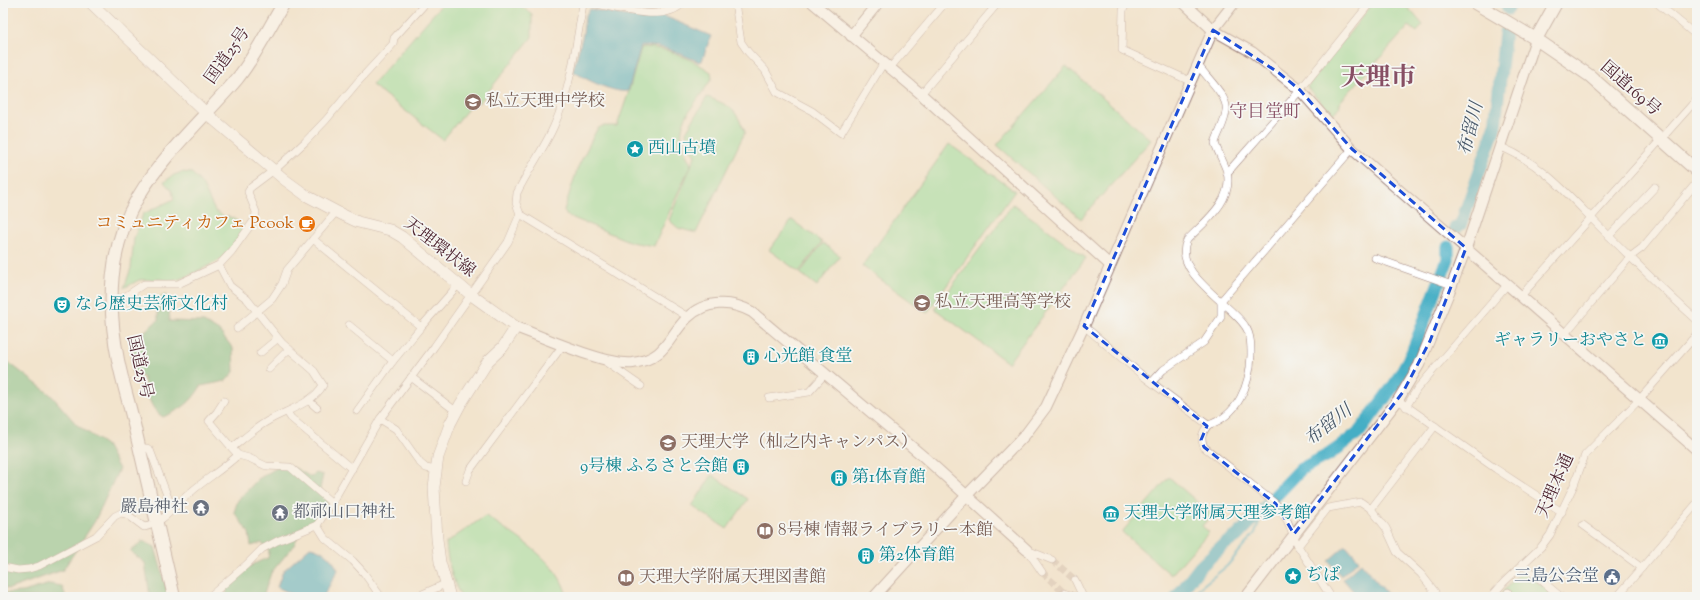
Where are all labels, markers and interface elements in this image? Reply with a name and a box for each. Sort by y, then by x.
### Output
street label: 国道25号 [200,23,256,89]
street label: 国道169号 [1594,56,1666,122]
district label: 天理市 [1340,61,1416,97]
place label: 私立天理中学校 [486,90,605,114]
school or university icon: 私立天理中学校 [463,92,483,112]
water label: 布留川 [1453,98,1492,158]
district label: 守目堂町 [1229,100,1301,126]
place label: 西山古墳 [648,137,716,161]
place icon: 西山古墳 [625,139,645,159]
place label: コミュニティカフェ Pcook [96,212,294,236]
street label: 天理環状線 [398,212,480,284]
cafe icon: コミュニティカフェ Pcook [297,214,317,234]
place label: 私立天理高等学校 [935,291,1071,315]
place label: なら歴史芸術文化村 [75,293,228,317]
school or university icon: 私立天理高等学校 [912,293,932,313]
theatre icon: なら歴史芸術文化村 [52,295,72,315]
place label: ギャラリーおやさと [1494,329,1647,353]
museum icon: ギャラリーおやさと [1650,331,1670,351]
street label: 国道25号 [120,333,158,401]
place label: 心光館 食堂 [764,345,853,369]
building icon: 心光館 食堂 [741,347,761,367]
water label: 布留川 [1300,398,1360,453]
place label: 天理大学（杣之内キャンパス） [681,431,918,455]
school or university icon: 天理大学（杣之内キャンパス） [658,433,678,453]
street label: 天理本通 [1531,450,1581,522]
place label: 9号棟 ふるさと会館 [580,455,728,479]
building icon: 9号棟 ふるさと会館 [731,457,751,477]
place label: 第1体育館 [852,466,926,490]
building icon: 第1体育館 [829,468,849,488]
place label: 嚴島神社 [120,496,188,520]
temple icon: 嚴島神社 [191,498,211,518]
place label: 都祁山口神社 [293,501,395,525]
place label: 天理大学附属天理参考館 [1124,502,1311,526]
temple icon: 都祁山口神社 [270,503,290,523]
museum icon: 天理大学附属天理参考館 [1101,504,1121,524]
place label: 8号棟 情報ライブラリー本館 [778,519,993,543]
library icon: 8号棟 情報ライブラリー本館 [755,521,775,541]
place label: 第2体育館 [879,544,955,568]
building icon: 第2体育館 [856,546,876,566]
place label: ぢば [1306,564,1340,588]
place label: 三島公会堂 [1514,565,1599,589]
place label: 天理大学附属天理図書館 [639,566,826,590]
place icon: ぢば [1283,566,1303,586]
public building icon: 三島公会堂 [1602,567,1622,587]
library icon: 天理大学附属天理図書館 [616,568,636,588]

